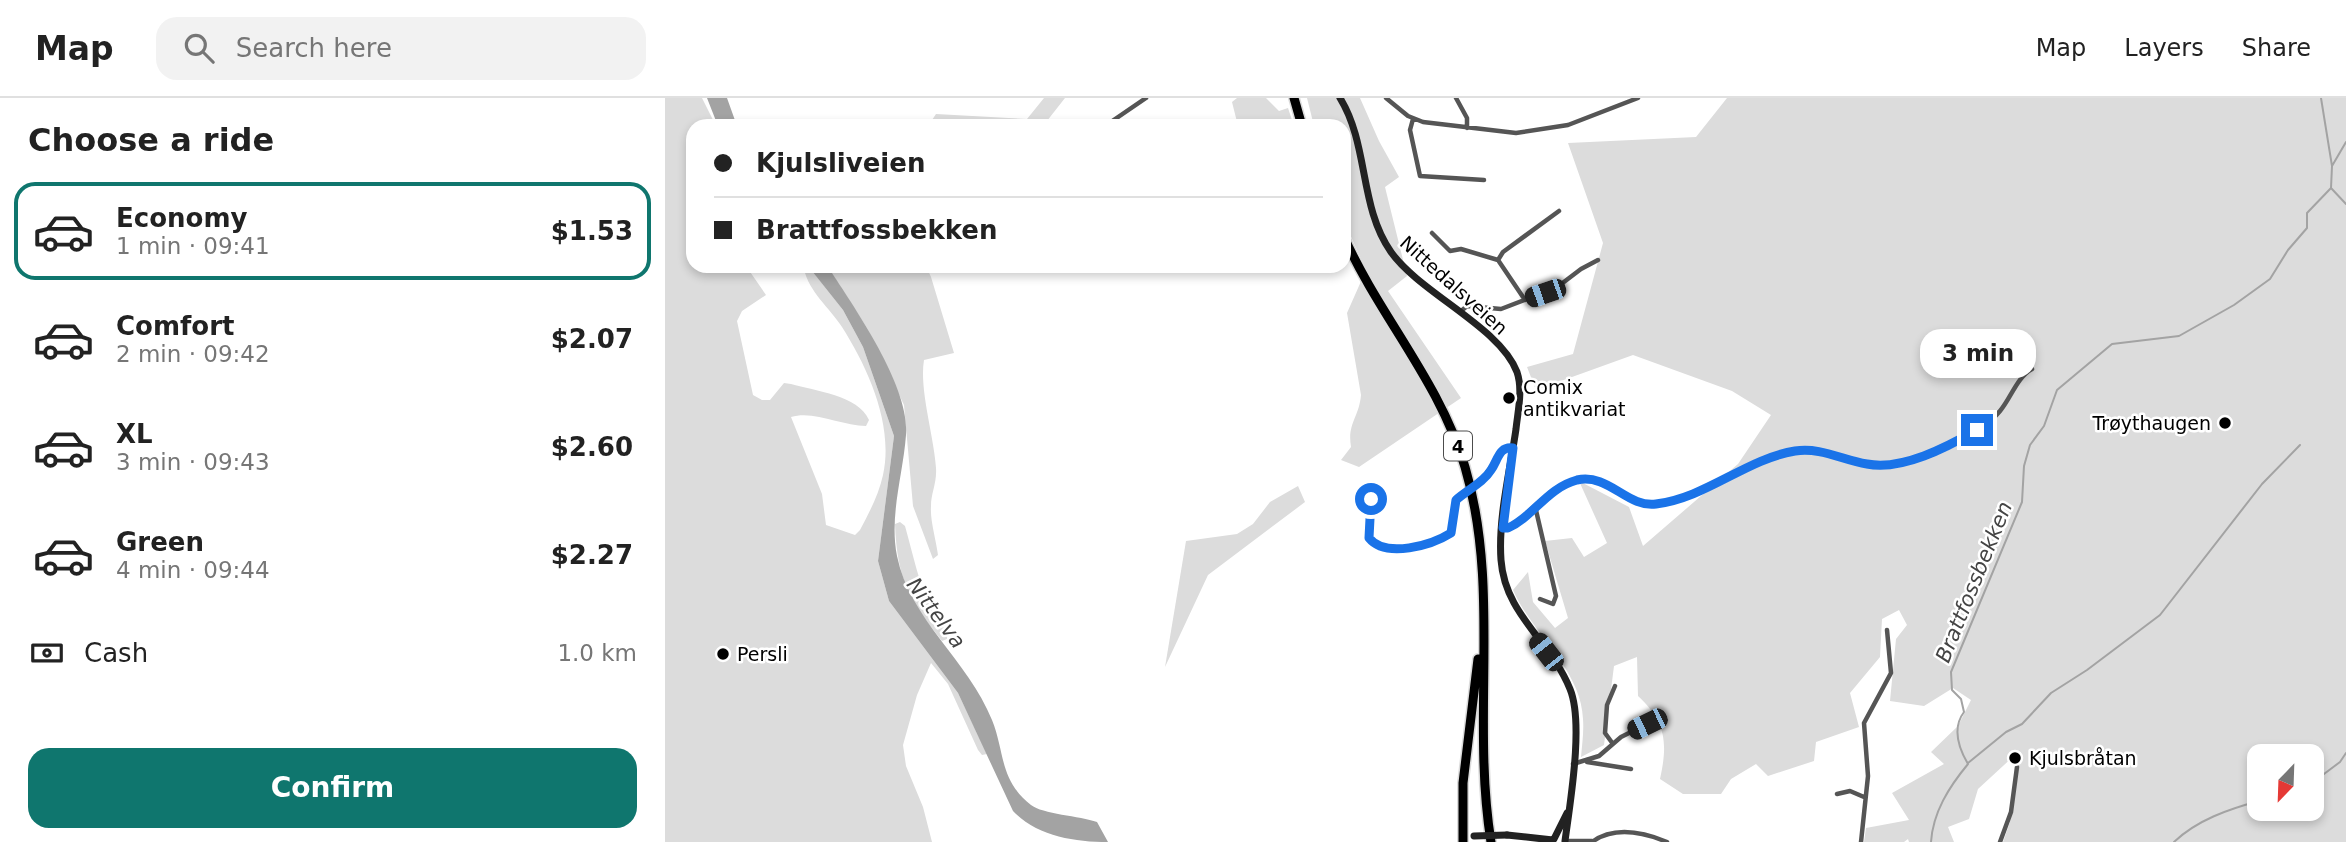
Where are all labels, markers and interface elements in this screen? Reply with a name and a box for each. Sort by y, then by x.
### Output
search box [156,17,646,80]
text: Map [35,29,114,68]
icon: search [180,29,218,67]
text: Search here [236,33,392,63]
text: Map [2036,34,2086,62]
text: Layers [2124,34,2204,62]
text: Share [2242,34,2311,62]
text: Choose a ride [28,121,274,159]
text: Kjulsliveien [756,148,925,178]
icon: car [32,200,95,263]
text: Economy [116,203,247,233]
text: Brattfossbekken [756,215,997,245]
text: $1.53 [551,216,633,246]
street label: Nittedalsveien [1396,231,1512,339]
text: 1 min · 09:41 [116,233,270,259]
car [1522,276,1569,310]
icon: car [32,308,95,371]
text: Comfort [116,311,234,341]
text: $2.07 [551,324,633,354]
callout: 3 min [1919,328,2035,378]
text: 3 min [1942,340,2014,366]
text: 2 min · 09:42 [116,341,270,367]
place label: Comix antikvariat [1523,376,1626,420]
marker: Comix antikvariat [1501,390,1517,406]
place label: Trøythaugen [2092,412,2211,434]
route end [1961,414,1993,446]
marker: Trøythaugen [2217,415,2233,431]
icon: car [32,416,95,479]
text: XL [116,419,153,449]
text: $2.60 [551,432,633,462]
road number: 4 [1444,432,1472,460]
text: 3 min · 09:43 [116,449,270,475]
route start [1355,483,1387,515]
water label: Brattfossbekken [1931,498,2017,666]
icon: car [32,524,95,587]
text: Green [116,527,204,557]
text: $2.27 [551,540,633,570]
text: 4 min · 09:44 [116,557,270,583]
water label: Nittelva [902,573,970,653]
car [1525,629,1568,675]
icon: cash [28,634,66,672]
text: Cash [84,638,148,668]
text: 1.0 km [557,640,637,666]
place label: Persli [737,643,788,665]
marker: Persli [715,646,731,662]
car [1624,705,1671,743]
north arrow [2247,744,2324,821]
map controls [2247,744,2324,821]
place label: Kjulsbråtan [2029,747,2137,769]
button: Confirm [28,748,637,828]
marker: Kjulsbråtan [2007,750,2023,766]

